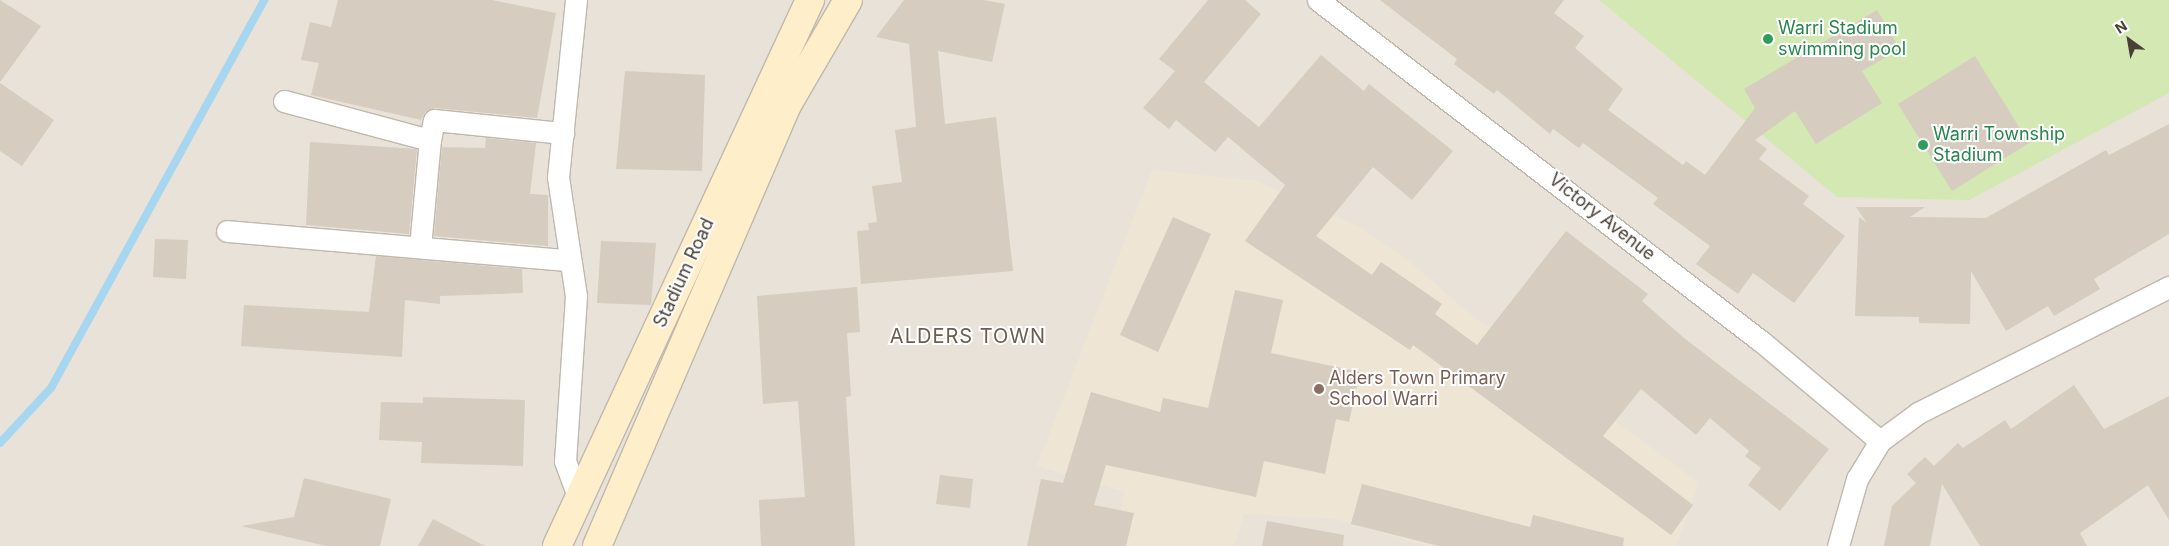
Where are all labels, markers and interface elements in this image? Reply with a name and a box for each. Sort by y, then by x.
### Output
north arrow [2104,15,2154,65]
text: N [2112,17,2130,37]
place label: Warri Stadium swimming pool [1778,18,1906,60]
marker: Warri Stadium swimming pool [1762,33,1774,45]
place label: Warri Township Stadium [1933,124,2065,166]
marker: Warri Township Stadium [1917,139,1929,151]
street label: Victory Avenue [1545,169,1659,265]
street label: Stadium Road [649,215,719,331]
district label: ALDERS TOWN [888,324,1048,348]
place label: Alders Town Primary School Warri [1329,368,1506,410]
marker: Alders Town Primary School Warri [1313,383,1325,395]

